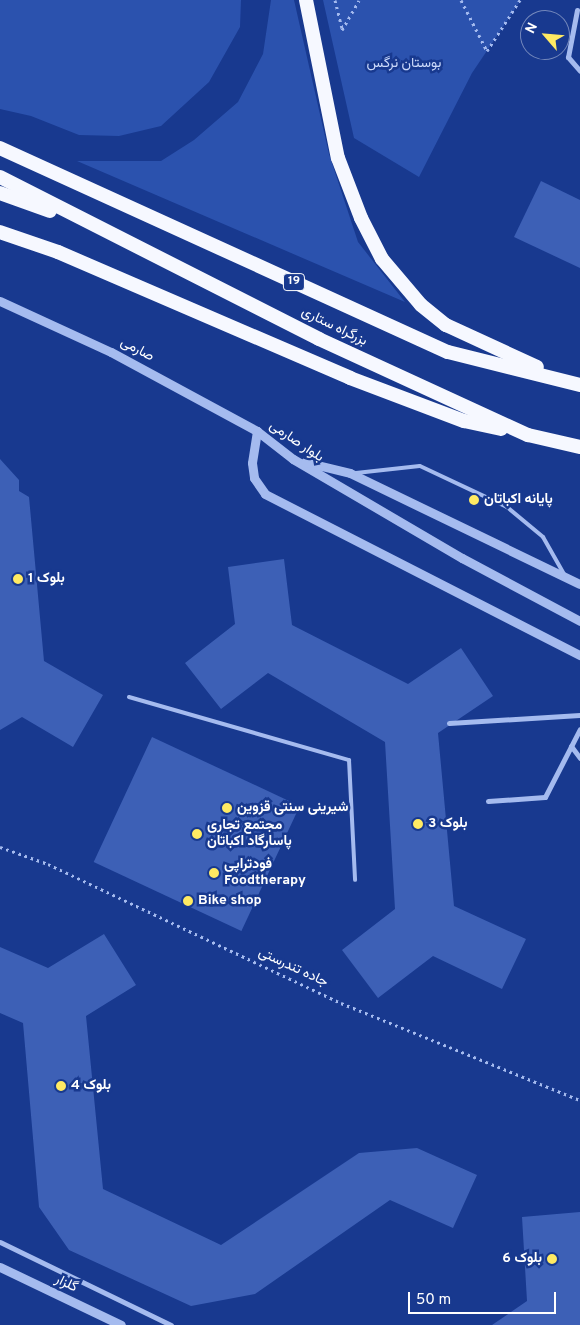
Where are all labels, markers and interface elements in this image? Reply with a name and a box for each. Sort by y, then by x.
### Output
north arrow [520,10,570,60]
text: N [522,20,542,37]
park label: بوستان نرگس [367,56,441,72]
road number: 19 [283,272,305,292]
street label: بزرگراه ستاری [298,304,370,350]
street label: صارمی [117,334,157,366]
street label: بلوار صارمی [266,418,326,466]
place label: پایانه اکباتان [484,492,553,508]
marker: پایانه اکباتان [468,494,480,506]
place label: بلوک 1 [28,571,65,587]
marker: بلوک 1 [12,573,24,585]
place label: شیرینی سنتی قزوین [237,800,348,816]
marker: شیرینی سنتی قزوین [221,802,233,814]
place label: بلوک 3 [428,816,467,832]
place label: مجتمع تجاری پاسارگاد اکباتان [207,818,292,850]
marker: بلوک 3 [412,818,424,830]
marker: مجتمع تجاری پاسارگاد اکباتان [191,828,203,840]
place label: فودتراپی Foodtherapy [224,857,306,890]
marker: فودتراپی Foodtherapy [208,867,220,879]
place label: Bike shop [198,893,262,909]
marker: Bike shop [182,895,194,907]
street label: جاده تندرستی [255,944,331,992]
place label: بلوک 4 [71,1078,111,1094]
marker: بلوک 4 [55,1080,67,1092]
place label: بلوک 6 [502,1251,542,1267]
marker: بلوک 6 [546,1253,558,1265]
street label: گلزار [52,1271,80,1297]
scale bar [410,1282,558,1314]
text: 50 m [416,1291,451,1310]

